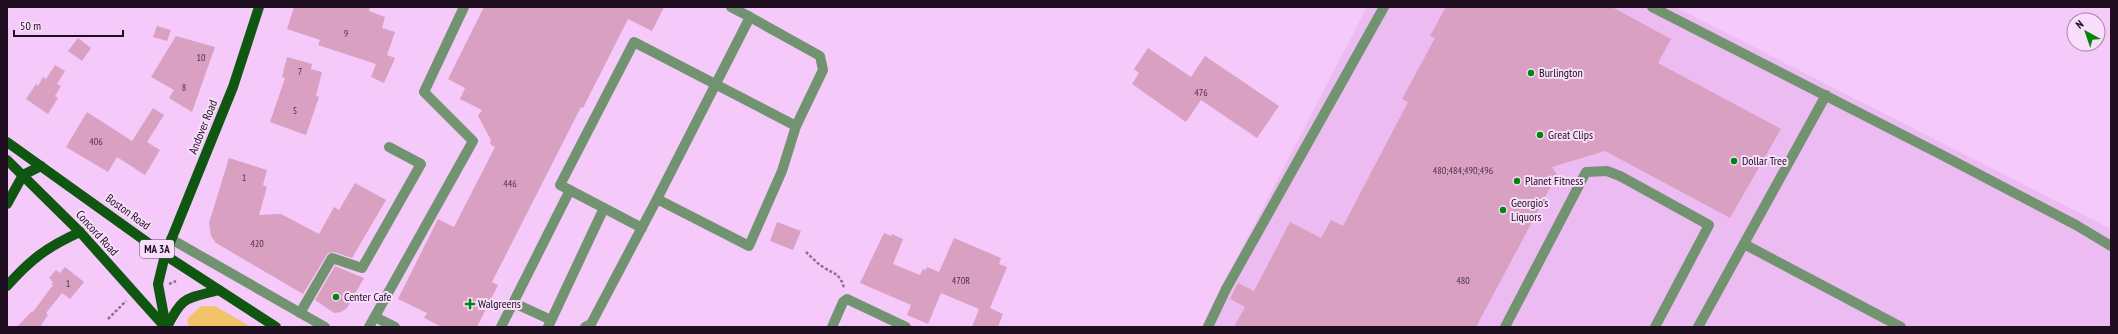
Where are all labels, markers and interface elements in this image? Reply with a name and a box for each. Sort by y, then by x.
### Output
scale bar [14,12,123,38]
north arrow [2066,12,2106,52]
text: N [2073,17,2086,32]
text: 50 m [20,18,41,33]
house number: 9 [344,27,348,40]
house number: 10 [197,51,206,64]
house number: 7 [298,65,302,78]
place label: Burlington [1539,65,1583,80]
marker: Burlington [1526,68,1536,78]
house number: 8 [182,81,186,94]
house number: 476 [1194,86,1208,99]
street label: Andover Road [185,98,220,156]
house number: 5 [293,104,297,117]
place label: Great Clips [1548,127,1593,142]
marker: Great Clips [1535,130,1545,140]
house number: 406 [89,135,103,148]
place label: Dollar Tree [1742,153,1787,168]
marker: Dollar Tree [1729,156,1739,166]
house number: 480;484;490;496 [1433,164,1494,177]
house number: 1 [242,171,246,184]
place label: Planet Fitness [1525,173,1583,188]
marker: Planet Fitness [1512,176,1522,186]
house number: 446 [503,177,517,190]
street label: Boston Road [103,190,154,233]
place label: Georgio's Liquors [1511,195,1548,224]
marker: Georgio's Liquors [1498,205,1508,215]
street label: Concord Road [73,207,122,259]
house number: 420 [250,237,264,250]
road number: MA 3A [140,240,174,258]
house number: 470R [952,274,970,287]
house number: 480 [1456,274,1470,287]
house number: 1 [66,277,70,290]
place label: Center Cafe [344,289,392,304]
marker: Center Cafe [331,292,341,302]
place label: Walgreens [478,296,521,311]
marker: Walgreens [465,299,475,309]

